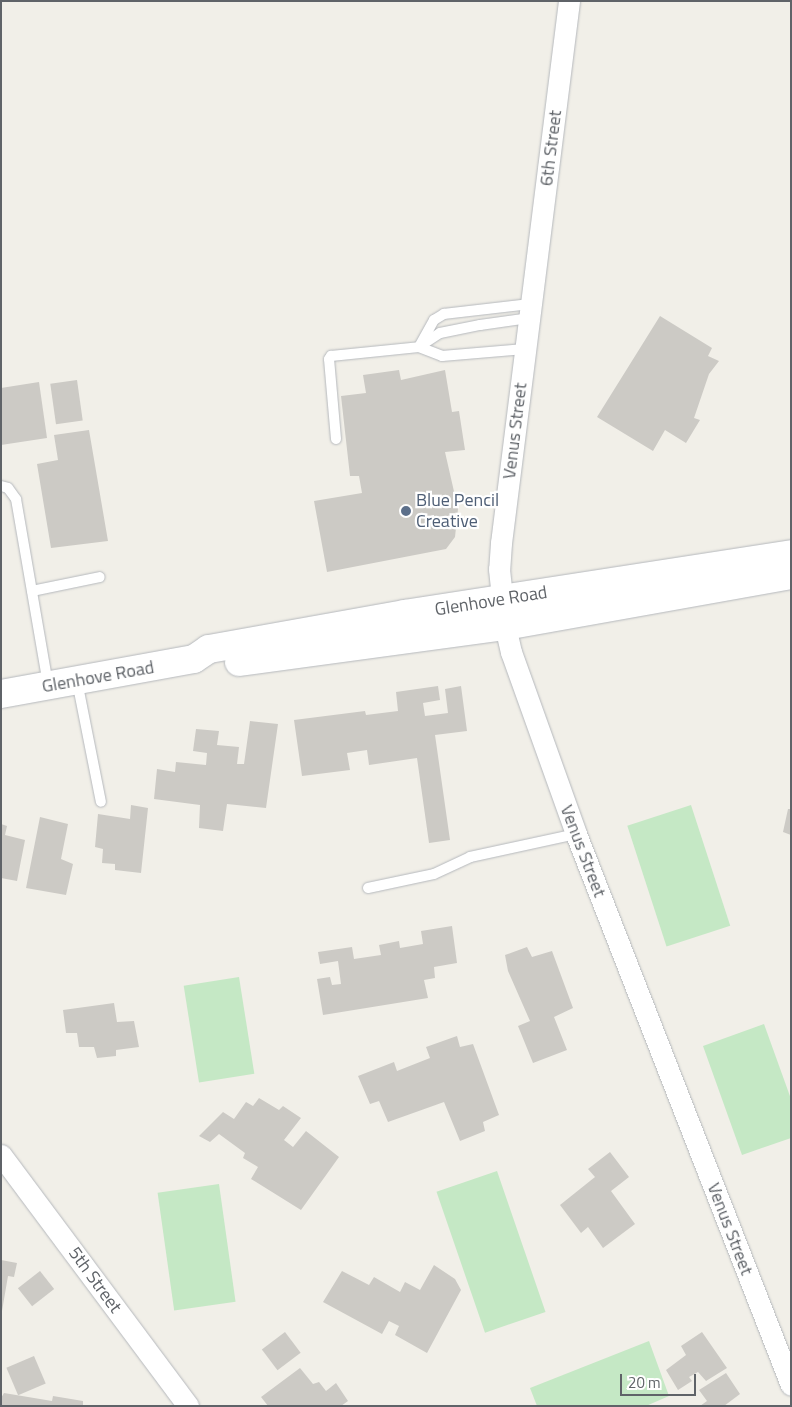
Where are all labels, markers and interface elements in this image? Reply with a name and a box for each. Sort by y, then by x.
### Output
street label: 6th Street [536,109,566,187]
street label: Venus Street [498,382,532,480]
place label: Blue Pencil Creative [416,490,499,532]
marker: Blue Pencil Creative [400,505,412,517]
street label: Glenhove Road [433,581,549,621]
street label: Glenhove Road [40,657,156,697]
street label: Venus Street [556,802,610,900]
street label: Venus Street [703,1180,757,1278]
street label: 5th Street [64,1243,126,1317]
scale bar [622,1364,698,1396]
text: 20 m [628,1371,661,1394]

